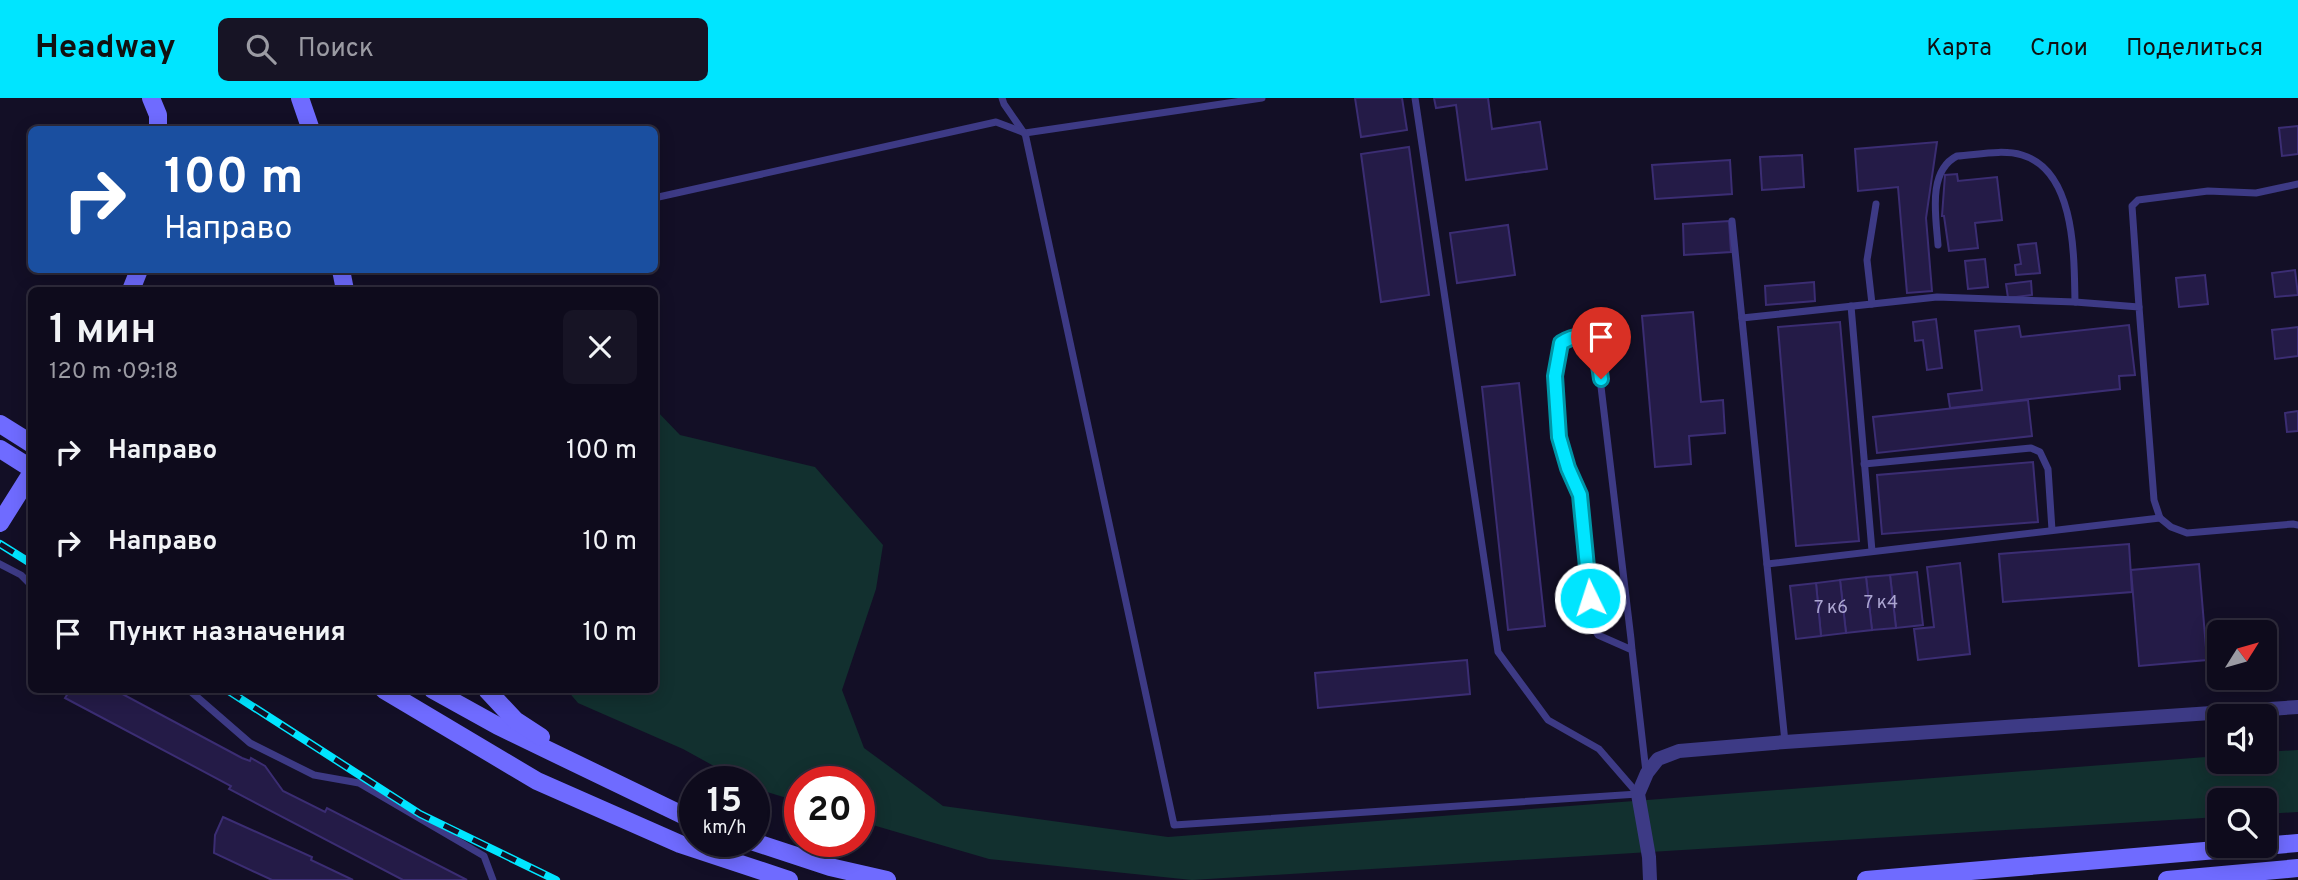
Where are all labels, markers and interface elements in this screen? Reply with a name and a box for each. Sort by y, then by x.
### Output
search box [218,18,708,81]
text: Headway [35,28,176,70]
icon: search [242,30,280,68]
text: Поиск [298,33,374,66]
text: Карта [1926,34,1992,64]
text: Слои [2030,34,2088,64]
text: Поделиться [2126,34,2263,64]
text: 100 m [164,149,303,211]
icon: right [49,154,140,245]
text: Направо [164,210,292,250]
text: 1 мин [49,305,156,358]
pin [1571,307,1631,379]
button: close [563,310,637,384]
icon: arrive [1582,318,1620,356]
text: 120 m · 09:18 [49,358,178,387]
icon: right [49,433,87,471]
text: Направо [108,435,217,468]
text: 100 m [566,435,637,468]
icon: right [49,524,87,562]
text: Направо [108,526,217,559]
text: 10 m [582,526,637,559]
position arrow [1553,561,1627,635]
house number: 7 к4 [1864,592,1898,615]
house number: 7 к6 [1814,597,1848,620]
icon: arrive [49,615,87,653]
text: Пункт назначения [108,617,346,650]
text: 10 m [582,617,637,650]
north arrow [2207,620,2277,690]
map controls [2207,620,2277,858]
button: sound [2207,704,2277,774]
speed limit sign: 20 [784,766,875,857]
text: 15 [707,780,742,824]
button: search [2207,788,2277,858]
text: km/h [703,817,746,840]

